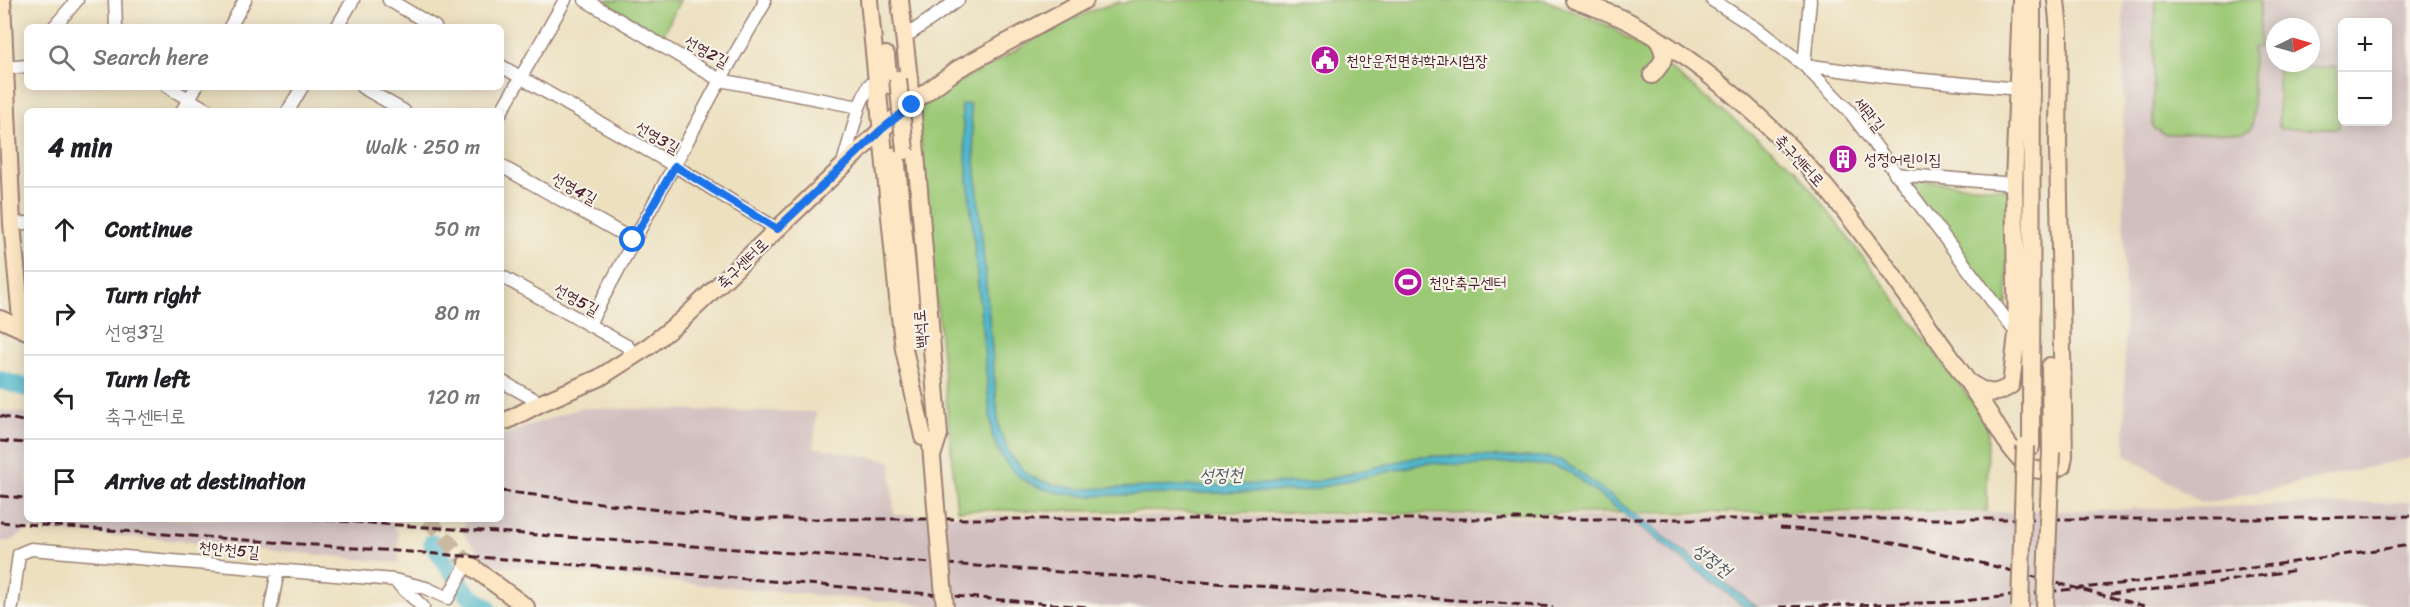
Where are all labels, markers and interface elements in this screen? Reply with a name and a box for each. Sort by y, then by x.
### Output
north arrow [2266,18,2320,72]
map controls [2338,18,2392,126]
button: + [2338,18,2392,72]
search box [24,24,504,90]
street label: 선영2길 [679,27,735,76]
text: Search here [93,38,209,77]
icon: search [45,41,78,74]
public building icon: 천안운전면허학과시험장 [1309,44,1341,76]
place label: 천안운전면허학과시험장 [1346,46,1488,75]
button: − [2338,72,2392,126]
street label: 세관길 [1846,90,1893,139]
route end [898,91,924,117]
street label: 선영3길 [630,113,686,162]
text: 4 min [48,124,112,170]
street label: 축구센터로 [1767,127,1832,194]
text: Walk · 250 m [366,130,480,165]
building icon: 성정어린이집 [1827,143,1859,175]
place label: 성정어린이집 [1864,145,1941,174]
street label: 선영4길 [546,164,603,213]
text: Continue [105,210,193,249]
text: 50 m [435,212,480,247]
icon: ahead [48,213,81,246]
route start [619,226,645,252]
street label: 축구센터로 [709,231,776,296]
sports icon: 천안축구센터 [1392,266,1424,298]
place label: 천안축구센터 [1429,268,1506,297]
street label: 선영5길 [549,275,605,324]
text: Turn right [105,276,200,315]
text: 80 m [435,296,480,331]
icon: right [48,297,81,330]
street label: 백석로 [904,308,937,349]
text: 선영3길 [105,315,164,350]
text: Turn left [105,360,190,399]
text: 120 m [427,380,480,415]
icon: left [48,381,81,414]
text: 축구센터로 [105,399,185,434]
water label: 성정천 [1199,459,1245,491]
text: Arrive at destination [105,462,306,501]
icon: arrive [48,465,81,498]
street label: 천안천5길 [197,532,261,567]
water label: 성정천 [1685,534,1740,587]

